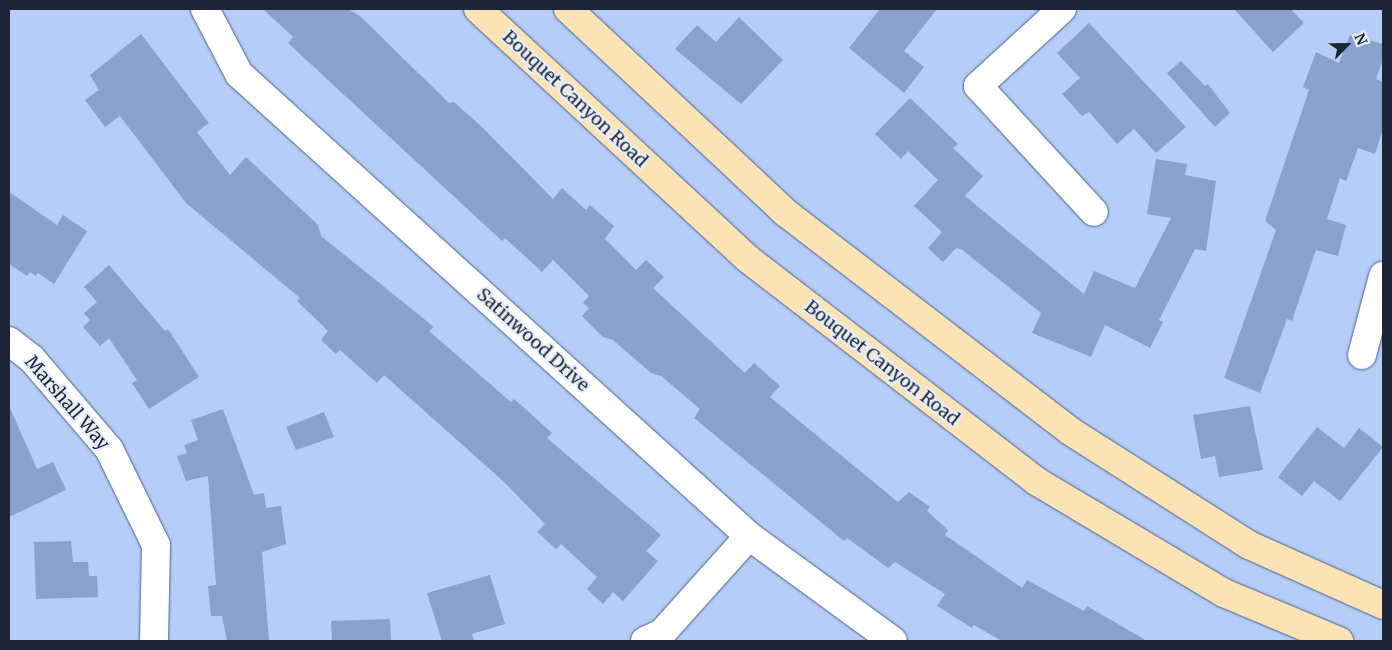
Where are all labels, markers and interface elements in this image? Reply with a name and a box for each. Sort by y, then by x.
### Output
north arrow [1322,20,1372,70]
street label: Bouquet Canyon Road [498,26,652,172]
text: N [1350,31,1371,48]
street label: Satinwood Drive [472,284,594,396]
street label: Bouquet Canyon Road [800,296,964,430]
street label: Marshall Way [20,351,114,455]

